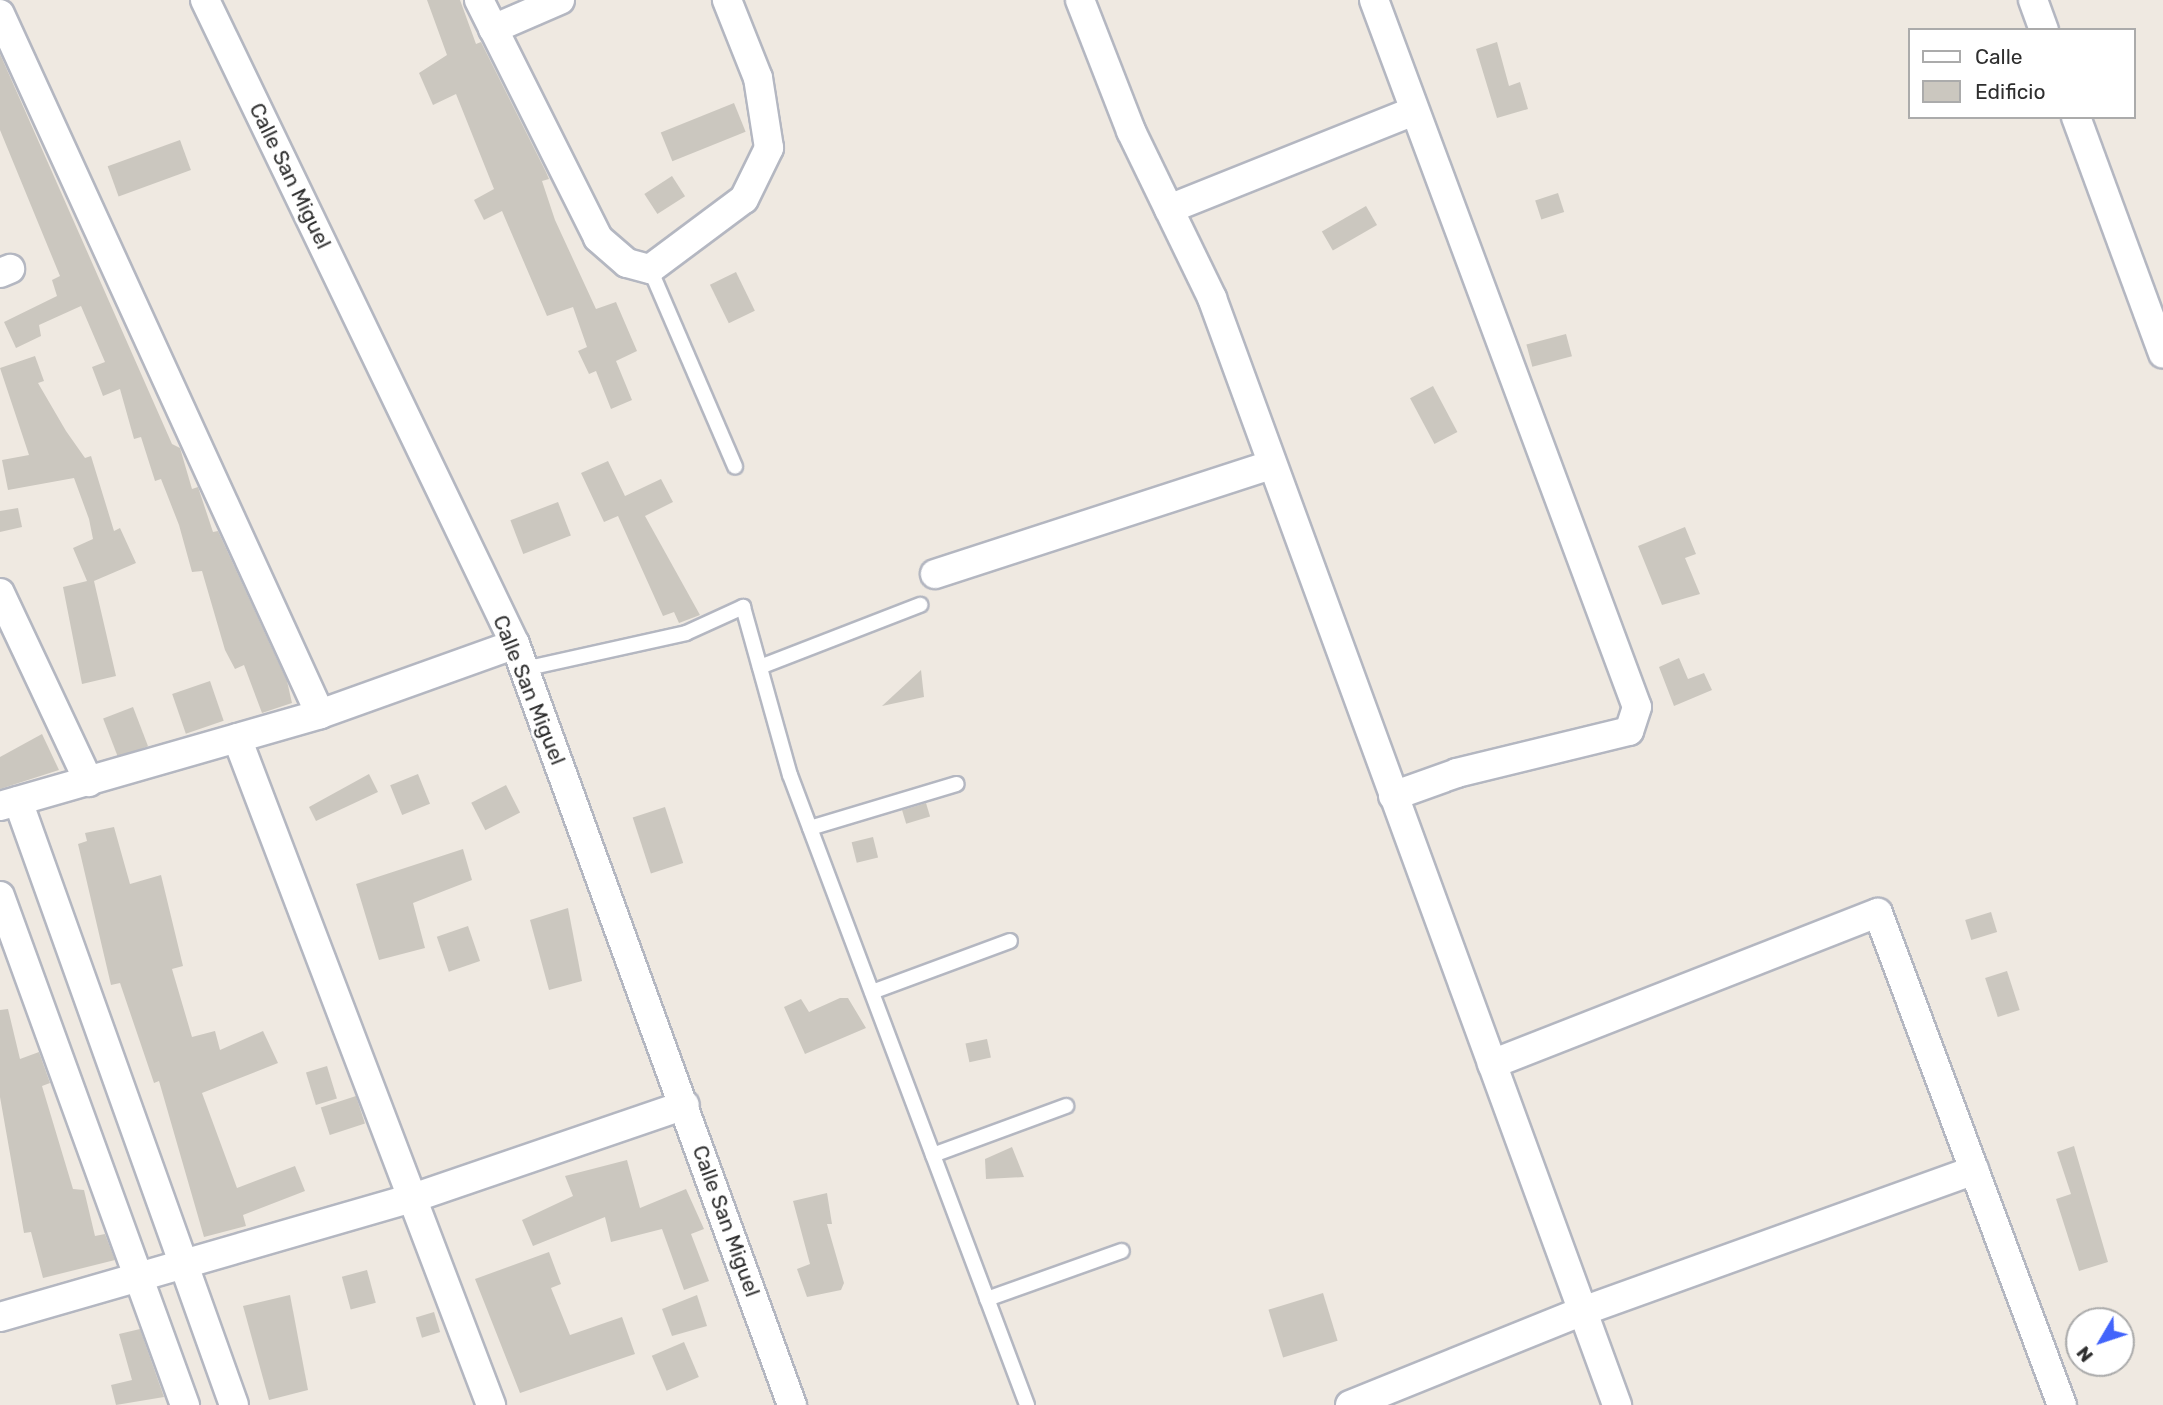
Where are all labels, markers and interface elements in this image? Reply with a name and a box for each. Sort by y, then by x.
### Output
legend [1908,28,2135,119]
text: Calle [1975,44,2023,69]
text: Edificio [1975,79,2045,104]
street label: Calle San Miguel [244,99,336,253]
street label: Calle San Miguel [488,612,570,768]
street label: Calle San Miguel [687,1142,765,1300]
north arrow [2065,1307,2135,1377]
text: N [2072,1342,2098,1367]

